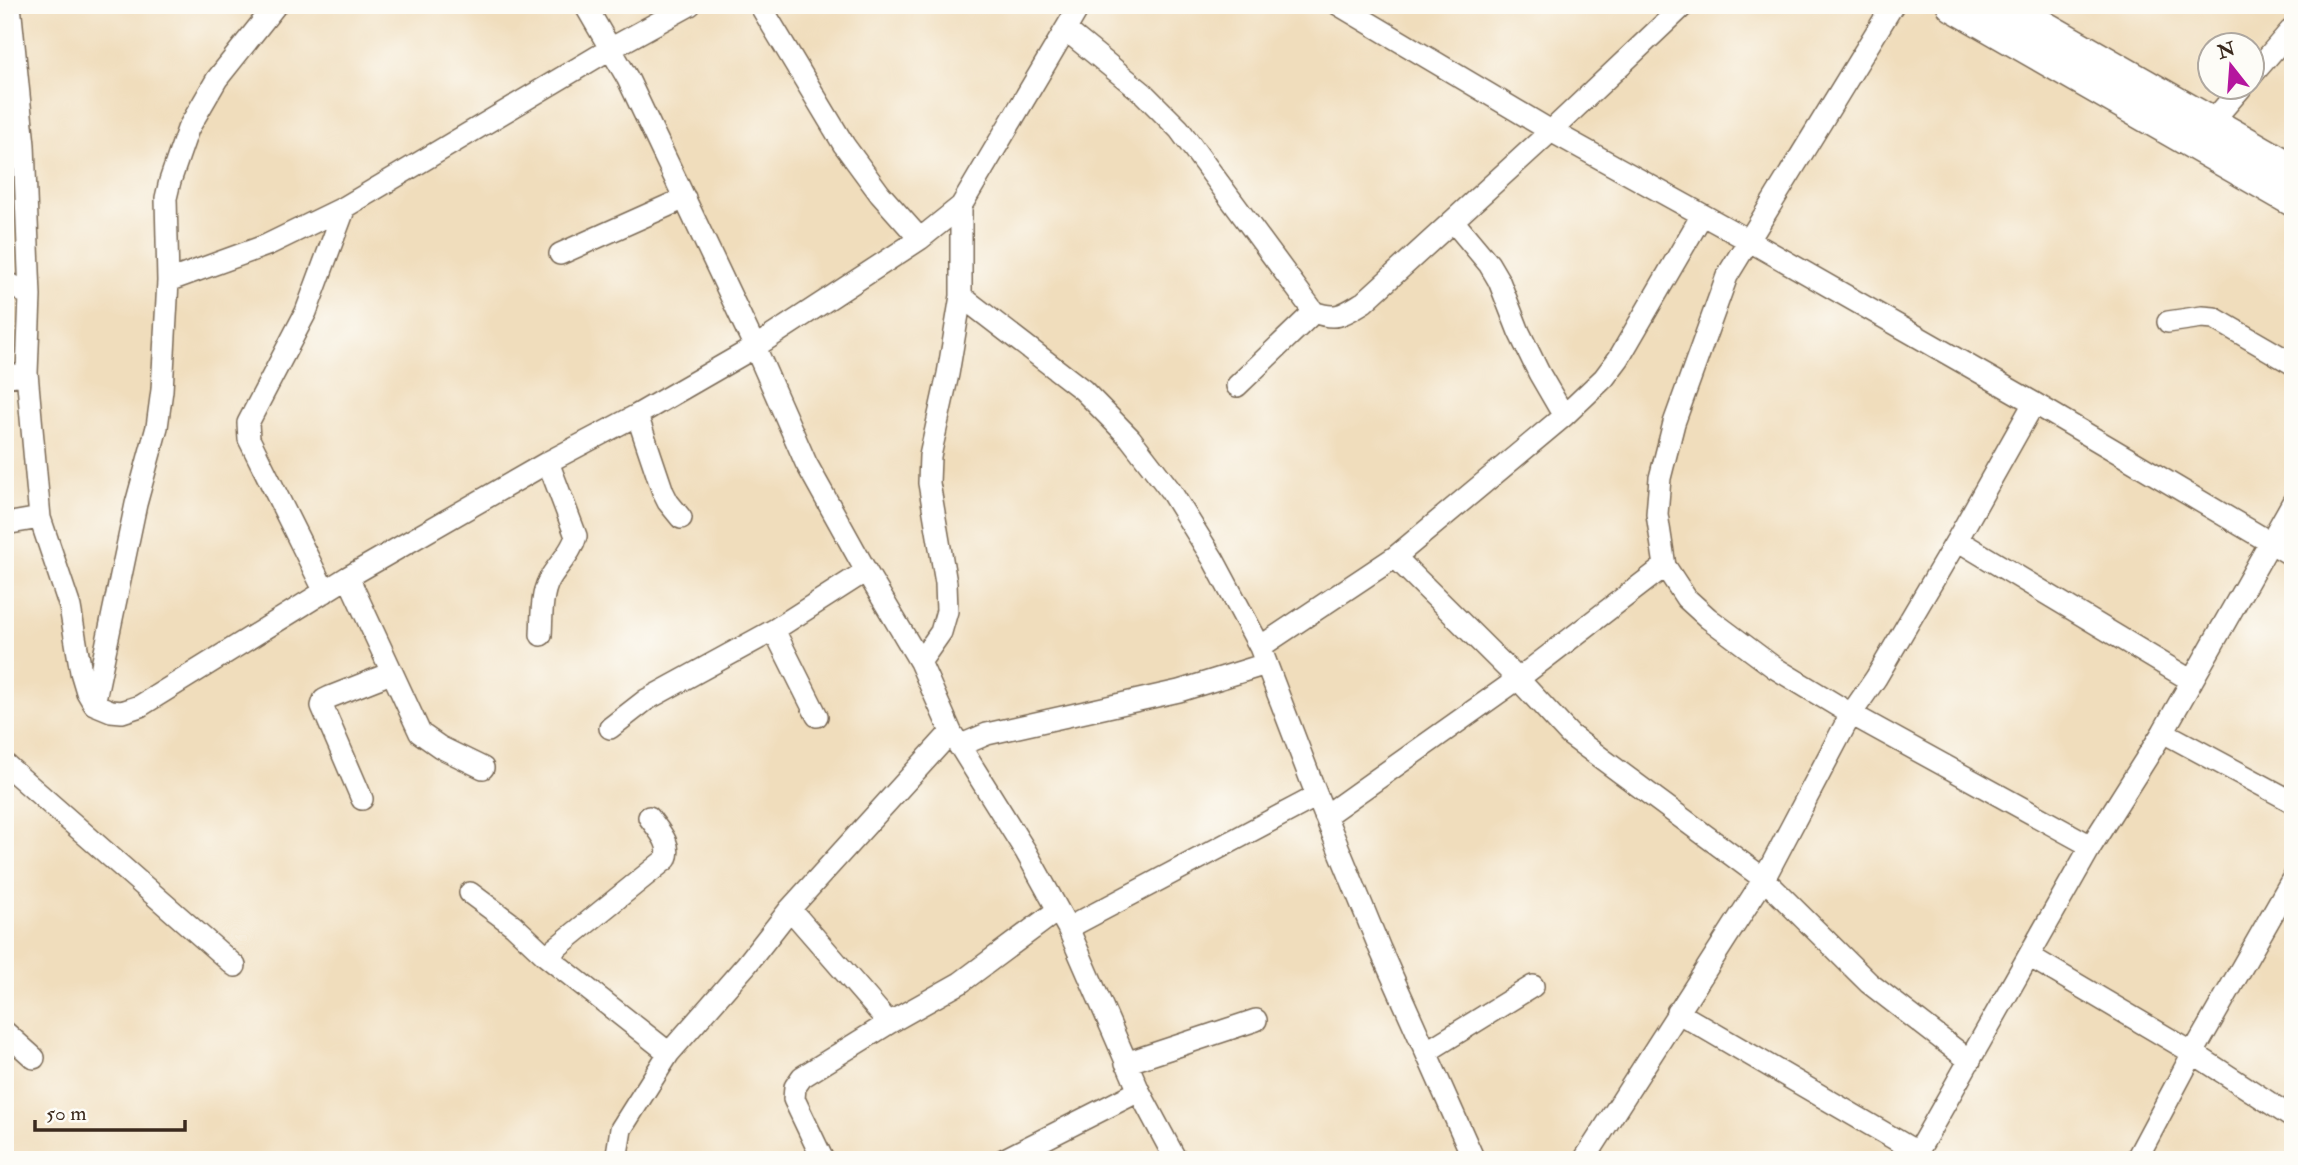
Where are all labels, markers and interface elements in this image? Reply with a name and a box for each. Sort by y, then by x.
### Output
north arrow [2196,32,2266,102]
text: N [2214,36,2239,65]
scale bar [35,1088,186,1132]
text: 50 m [46,1100,87,1127]

